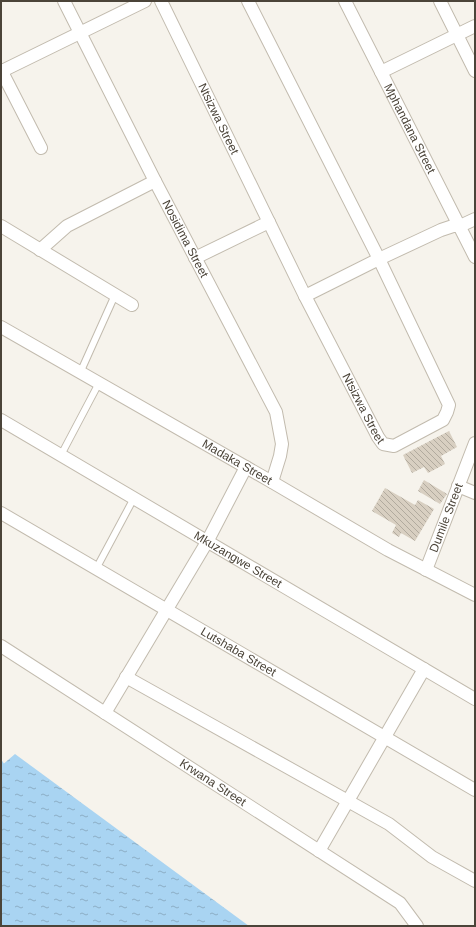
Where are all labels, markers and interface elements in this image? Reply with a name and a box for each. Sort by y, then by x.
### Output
street label: Ntsizwa Street [195,81,242,157]
street label: Mphandana Street [381,81,439,176]
street label: Nosidima Street [159,198,212,281]
street label: Ntsizwa Street [339,371,388,447]
street label: Madaka Street [200,437,275,488]
street label: Dumile Street [427,481,466,554]
street label: Mkuzangwe Street [192,528,285,591]
street label: Lutshaba Street [198,624,279,680]
street label: Krwana Street [177,756,249,809]

